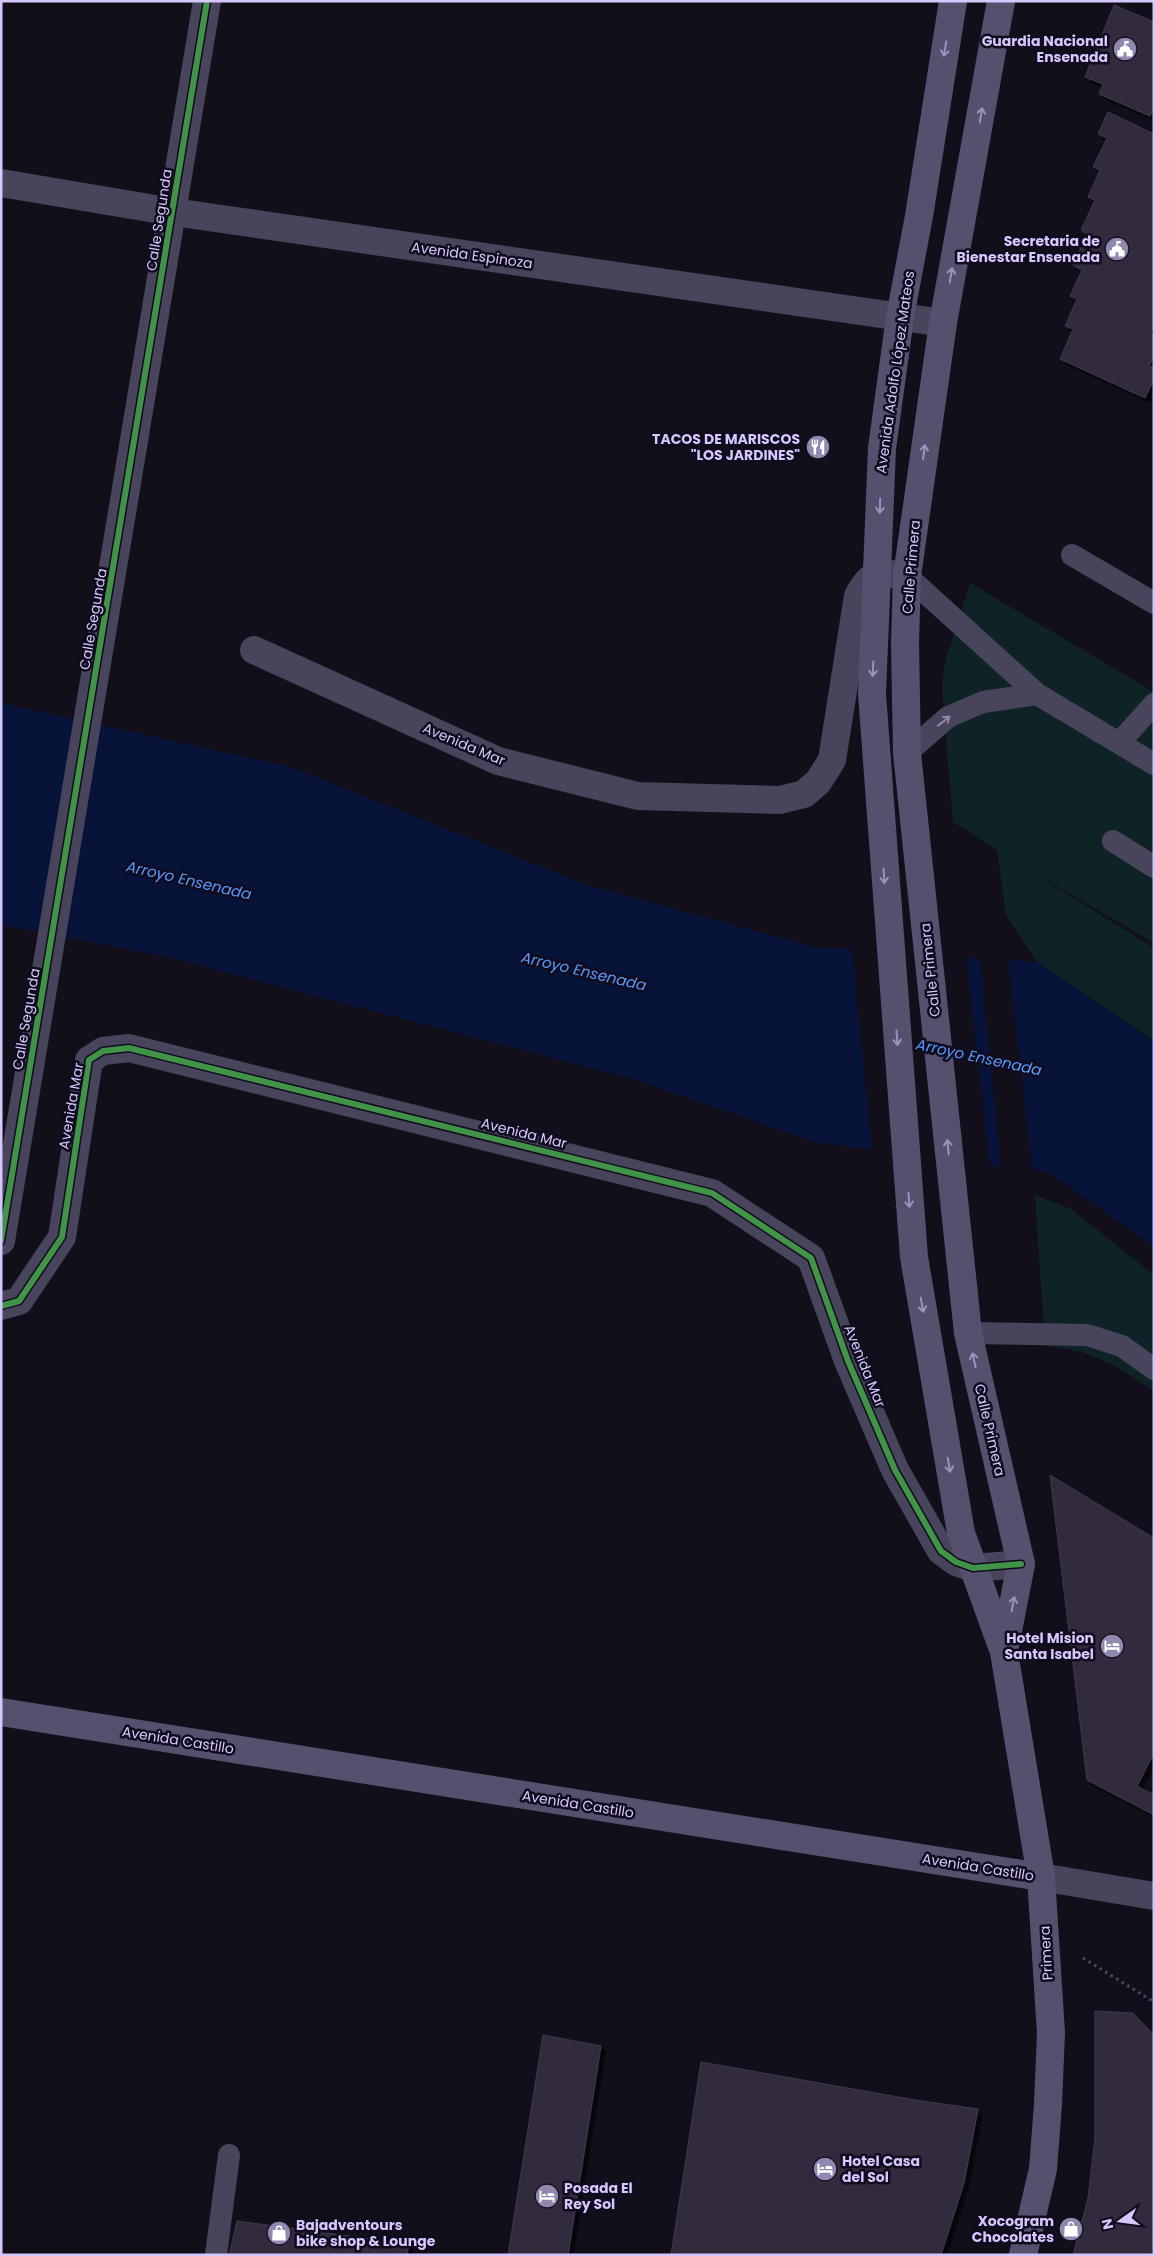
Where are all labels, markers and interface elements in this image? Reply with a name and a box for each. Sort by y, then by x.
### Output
place label: Guardia Nacional Ensenada [982,31,1108,67]
public building icon: Guardia Nacional Ensenada [1112,36,1138,62]
one-way arrow [940,41,950,57]
one-way arrow [976,107,986,123]
street label: Calle Segunda [141,168,177,272]
place label: Secretaria de Bienestar Ensenada [957,231,1100,267]
public building icon: Secretaria de Bienestar Ensenada [1104,236,1130,262]
street label: Avenida Espinoza [410,237,534,273]
one-way arrow [947,267,957,283]
street label: Avenida Adolfo López Mateos [871,269,919,475]
place label: TACOS DE MARISCOS "LOS JARDINES" [652,429,800,465]
restaurant icon: TACOS DE MARISCOS "LOS JARDINES" [805,434,831,460]
one-way arrow [919,444,929,460]
one-way arrow [875,498,884,514]
street label: Calle Primera [897,519,925,615]
street label: Calle Segunda [74,567,112,671]
one-way arrow [868,660,877,676]
one-way arrow [937,716,951,726]
street label: Avenida Mar [420,718,508,770]
water label: Arroyo Ensenada [123,855,254,905]
one-way arrow [879,867,889,883]
street label: Calle Primera [915,922,945,1018]
water label: Arroyo Ensenada [518,946,649,996]
street label: Calle Segunda [7,967,45,1071]
one-way arrow [892,1029,901,1045]
water label: Arroyo Ensenada [913,1033,1044,1081]
street label: Avenida Mar [54,1061,88,1151]
street label: Avenida Mar [479,1113,569,1153]
one-way arrow [943,1139,952,1155]
one-way arrow [904,1191,914,1207]
one-way arrow [917,1297,927,1313]
street label: Avenida Mar [839,1322,891,1410]
one-way arrow [969,1353,978,1369]
street label: Calle Primera [970,1382,1010,1478]
one-way arrow [945,1457,955,1473]
one-way arrow [1009,1597,1019,1613]
place label: Hotel Mision Santa Isabel [1005,1628,1094,1664]
hotel icon: Hotel Mision Santa Isabel [1099,1633,1125,1659]
street label: Avenida Castillo [121,1721,235,1759]
street label: Avenida Castillo [521,1785,635,1823]
street label: Avenida Castillo [921,1848,1035,1886]
street label: Primera [1035,1925,1057,1981]
place label: Hotel Casa del Sol [842,2151,920,2187]
hotel icon: Hotel Casa del Sol [812,2156,838,2182]
place label: Posada El Rey Sol [564,2178,633,2214]
hotel icon: Posada El Rey Sol [534,2183,560,2209]
north arrow [1095,2196,1145,2246]
place label: Xocogram Chocolates [972,2211,1054,2247]
place label: Bajadventours bike shop & Lounge [296,2215,436,2251]
shop icon: Xocogram Chocolates [1058,2216,1084,2242]
text: N [1096,2217,1118,2232]
shop icon: Bajadventours bike shop & Lounge [266,2220,292,2246]

